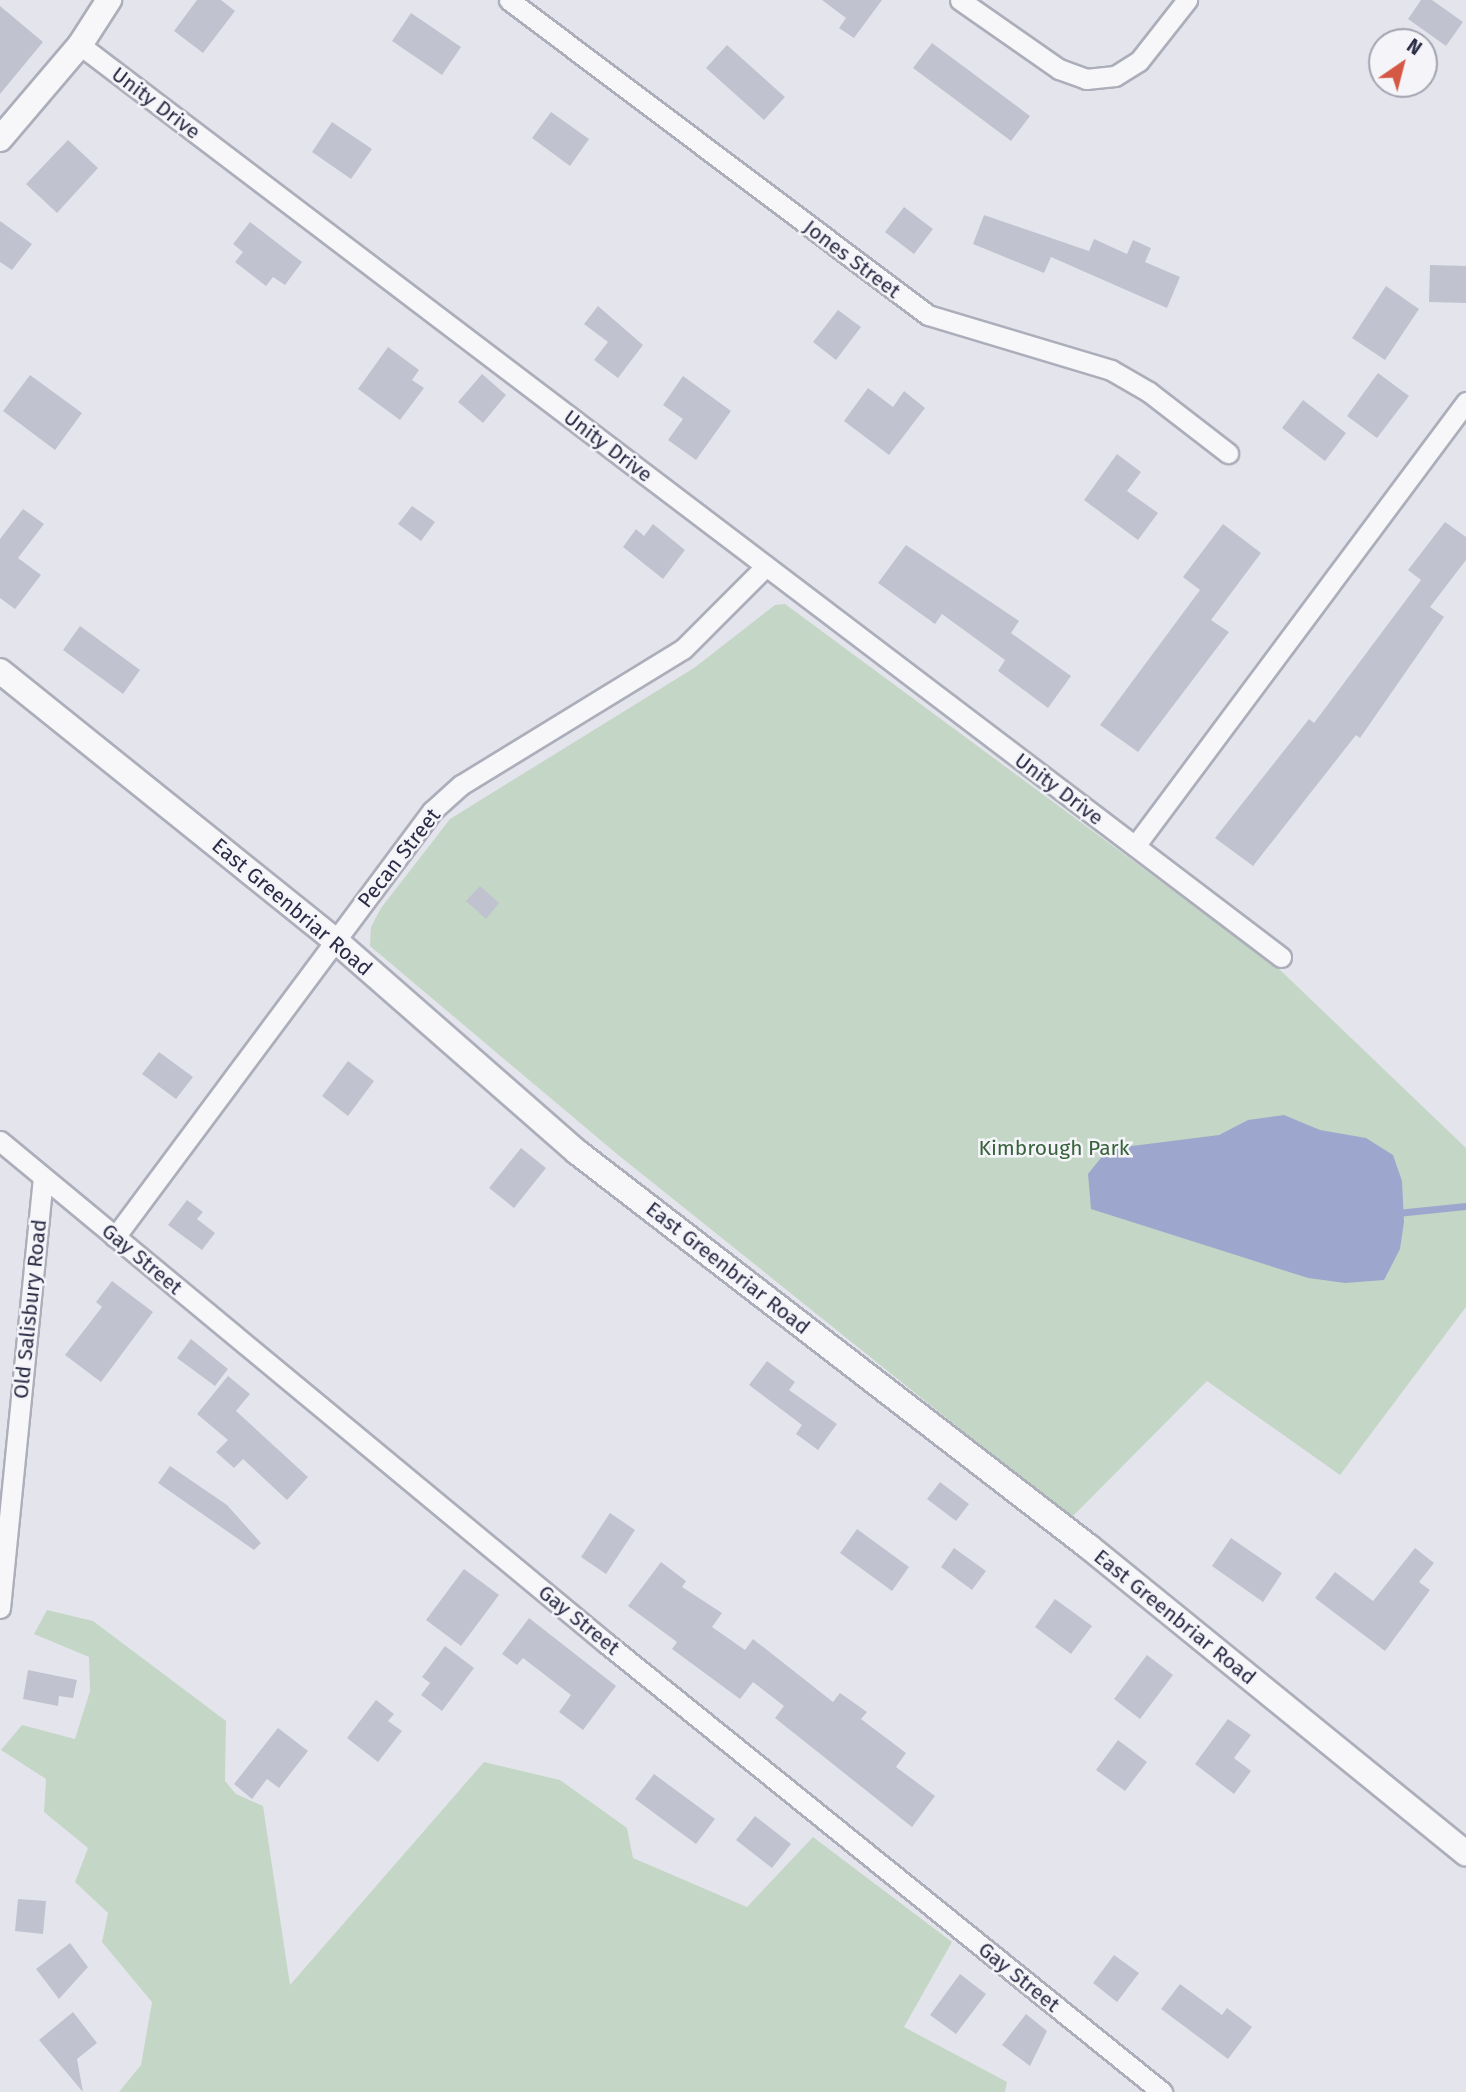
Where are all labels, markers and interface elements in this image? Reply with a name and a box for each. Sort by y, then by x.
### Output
north arrow [1368,28,1438,98]
text: N [1402,34,1426,60]
street label: Unity Drive [107,61,205,145]
street label: Jones Street [799,214,905,304]
street label: Unity Drive [559,404,657,488]
street label: Unity Drive [1010,747,1108,831]
street label: Pecan Street [352,803,446,913]
street label: East Greenbriar Road [207,833,377,981]
park label: Kimbrough Park [979,1135,1129,1161]
street label: East Greenbriar Road [641,1196,815,1340]
street label: Old Salisbury Road [8,1218,52,1400]
street label: Gay Street [97,1218,187,1300]
street label: East Greenbriar Road [1089,1544,1261,1690]
street label: Gay Street [533,1580,625,1660]
street label: Gay Street [973,1937,1065,2017]

